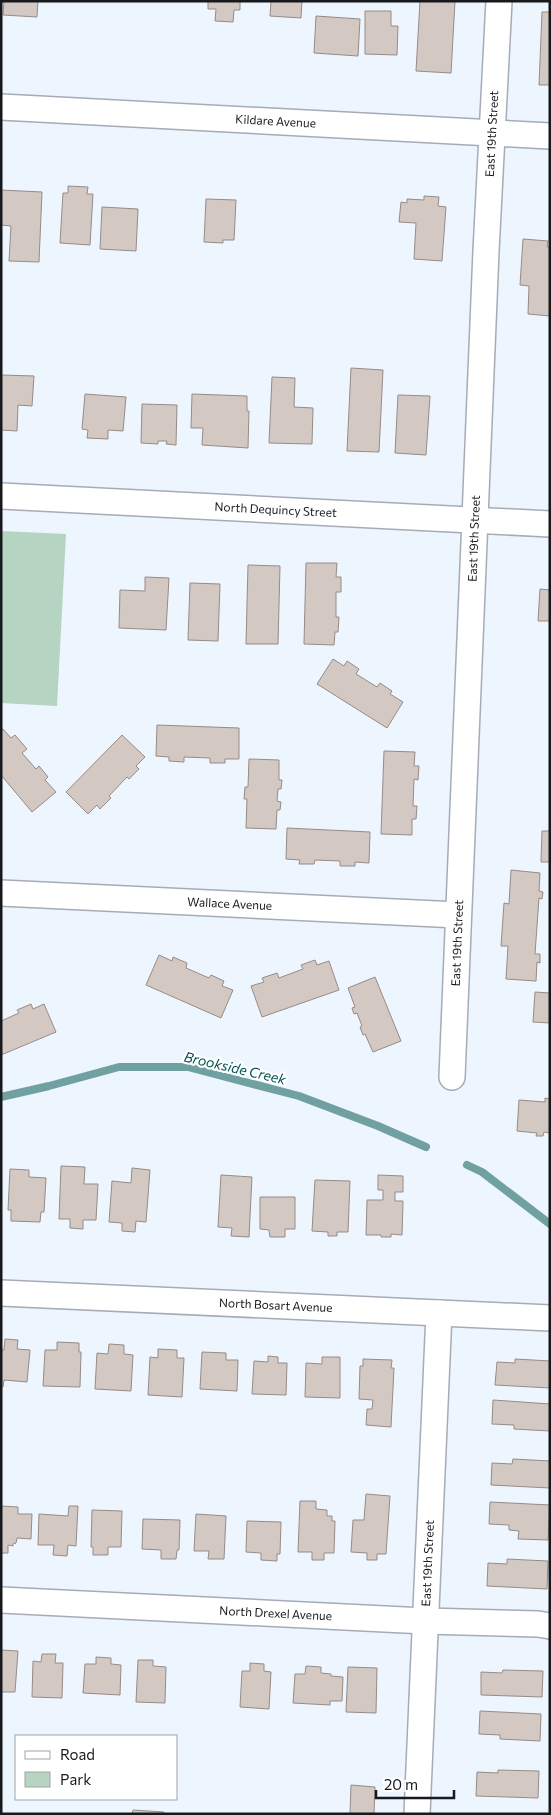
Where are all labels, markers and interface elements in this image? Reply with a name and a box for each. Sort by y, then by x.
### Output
street label: East 19th Street [482,90,500,177]
street label: Kildare Avenue [235,111,316,130]
street label: East 19th Street [464,495,482,582]
street label: North Dequincy Street [214,499,337,519]
street label: Wallace Avenue [187,894,273,912]
street label: East 19th Street [448,899,465,987]
water label: Brookside Creek [182,1048,288,1088]
street label: North Bosart Avenue [219,1295,333,1314]
street label: East 19th Street [418,1520,436,1607]
street label: North Drexel Avenue [219,1603,332,1622]
legend [15,1735,178,1800]
text: Road [60,1745,95,1763]
scale bar [376,1768,454,1800]
text: Park [60,1770,91,1788]
text: 20 m [384,1775,418,1793]

